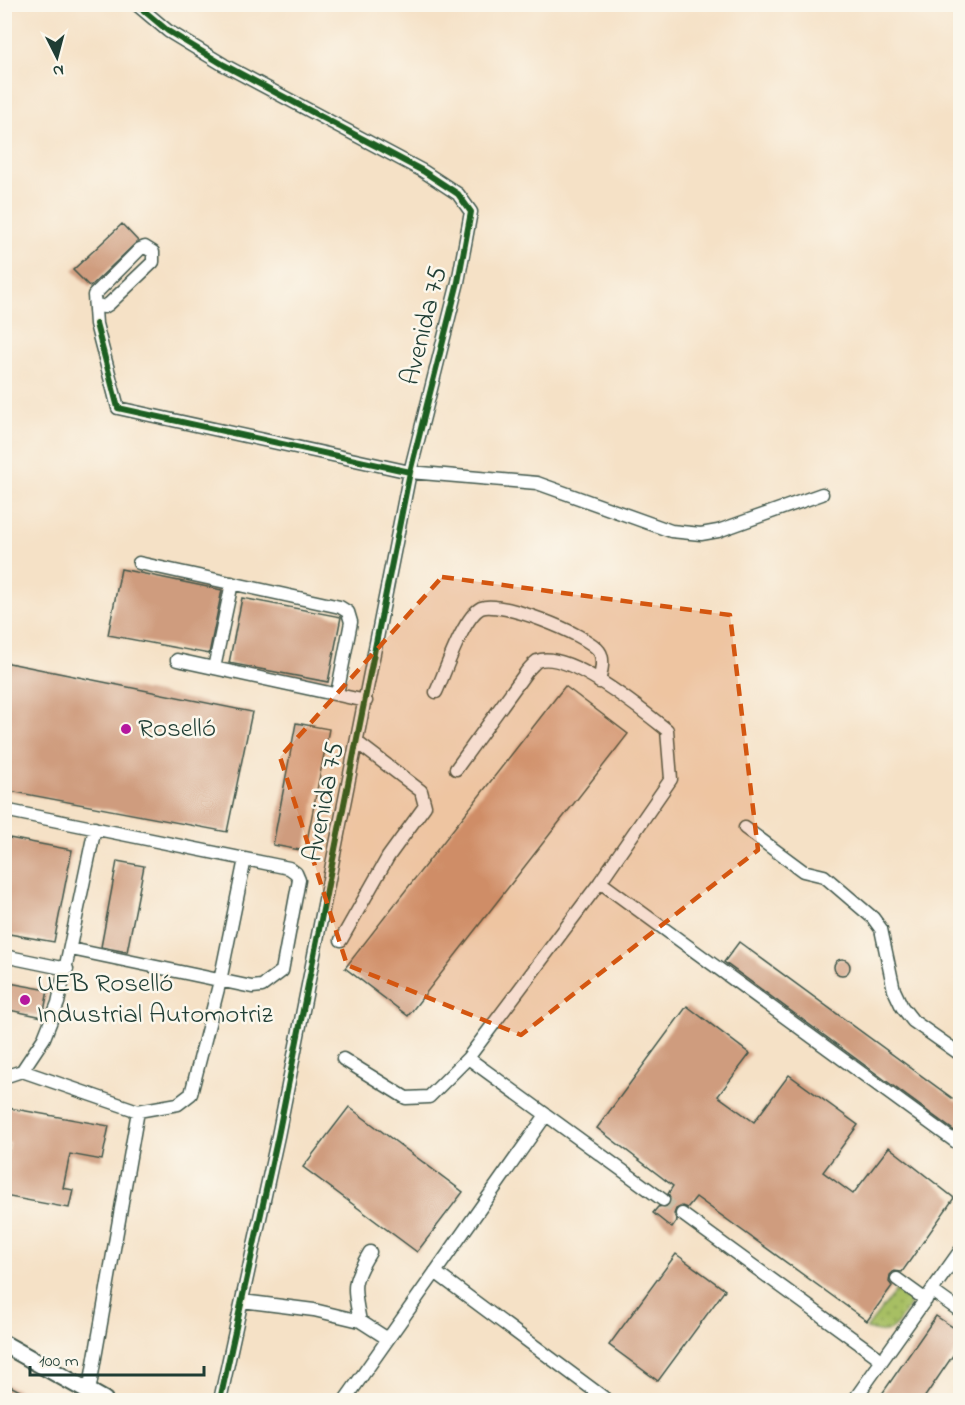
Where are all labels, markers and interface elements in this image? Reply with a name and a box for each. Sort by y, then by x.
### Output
north arrow [27,27,87,87]
text: N [52,57,65,82]
street label: Avenida 75 [391,262,459,390]
place label: Roselló [138,710,216,749]
marker: Roselló [119,722,133,736]
street label: Avenida 75 [294,739,356,865]
place label: UEB Roselló Industrial Automotriz [37,965,274,1035]
marker: UEB Roselló Industrial Automotriz [18,993,32,1007]
scale bar [30,1339,204,1377]
text: 100 m [39,1349,79,1375]

